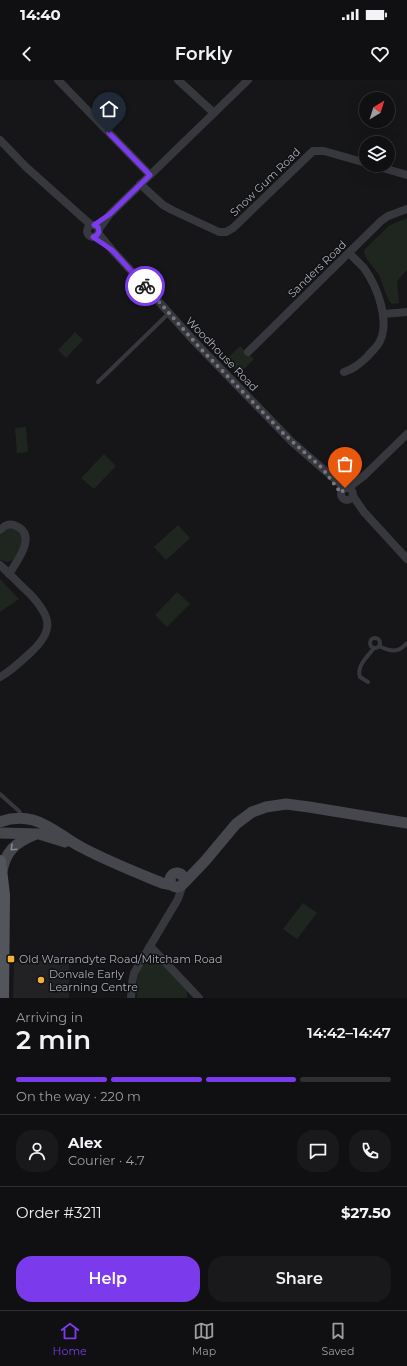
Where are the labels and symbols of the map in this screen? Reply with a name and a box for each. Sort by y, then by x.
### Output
pin [92,92,126,133]
north arrow [359,92,395,128]
street label: Snow Gum Road [227,145,303,219]
street label: Sanders Road [285,237,349,301]
courier [125,266,165,306]
street label: Woodhouse Road [183,314,261,394]
pin [328,447,362,488]
one-way arrow [11,843,18,850]
place label: Old Warrandyte Road/Mitcham Road [19,952,223,966]
marker: Old Warrandyte Road/Mitcham Road [6,954,16,964]
place label: Donvale Early Learning Centre [49,967,138,994]
marker: Donvale Early Learning Centre [36,975,46,985]

